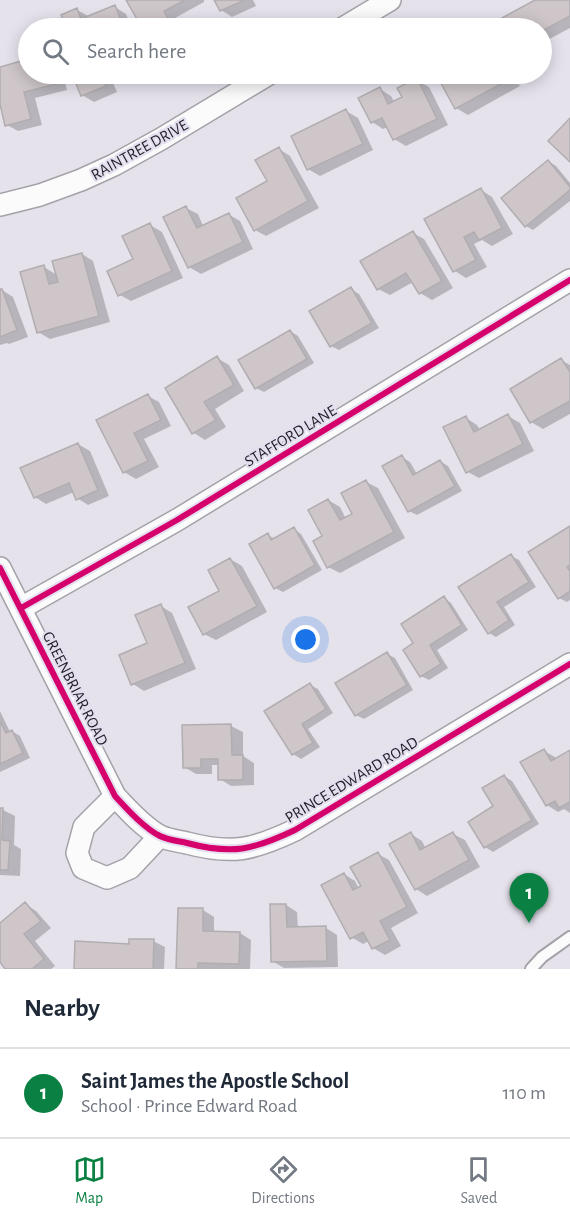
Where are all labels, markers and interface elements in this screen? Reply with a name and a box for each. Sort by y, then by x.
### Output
search box [18,18,552,84]
icon: search [39,35,72,68]
text: Search here [87,40,186,62]
street label: RAINTREE DRIVE [88,117,191,183]
street label: STAFFORD LANE [242,402,339,469]
your location [291,625,320,654]
street label: GREENBRIAR ROAD [39,629,111,748]
street label: PRINCE EDWARD ROAD [282,734,421,826]
pin: 1 [510,874,548,923]
text: Nearby [24,995,100,1021]
text: Saint James the Apostle School [81,1070,349,1092]
text: 1 [40,1083,47,1103]
text: 110 m [502,1083,546,1103]
text: School · Prince Edward Road [81,1096,297,1116]
tab: Map [73,1153,106,1208]
tab: Directions [251,1153,315,1208]
tab: Saved [461,1153,497,1208]

